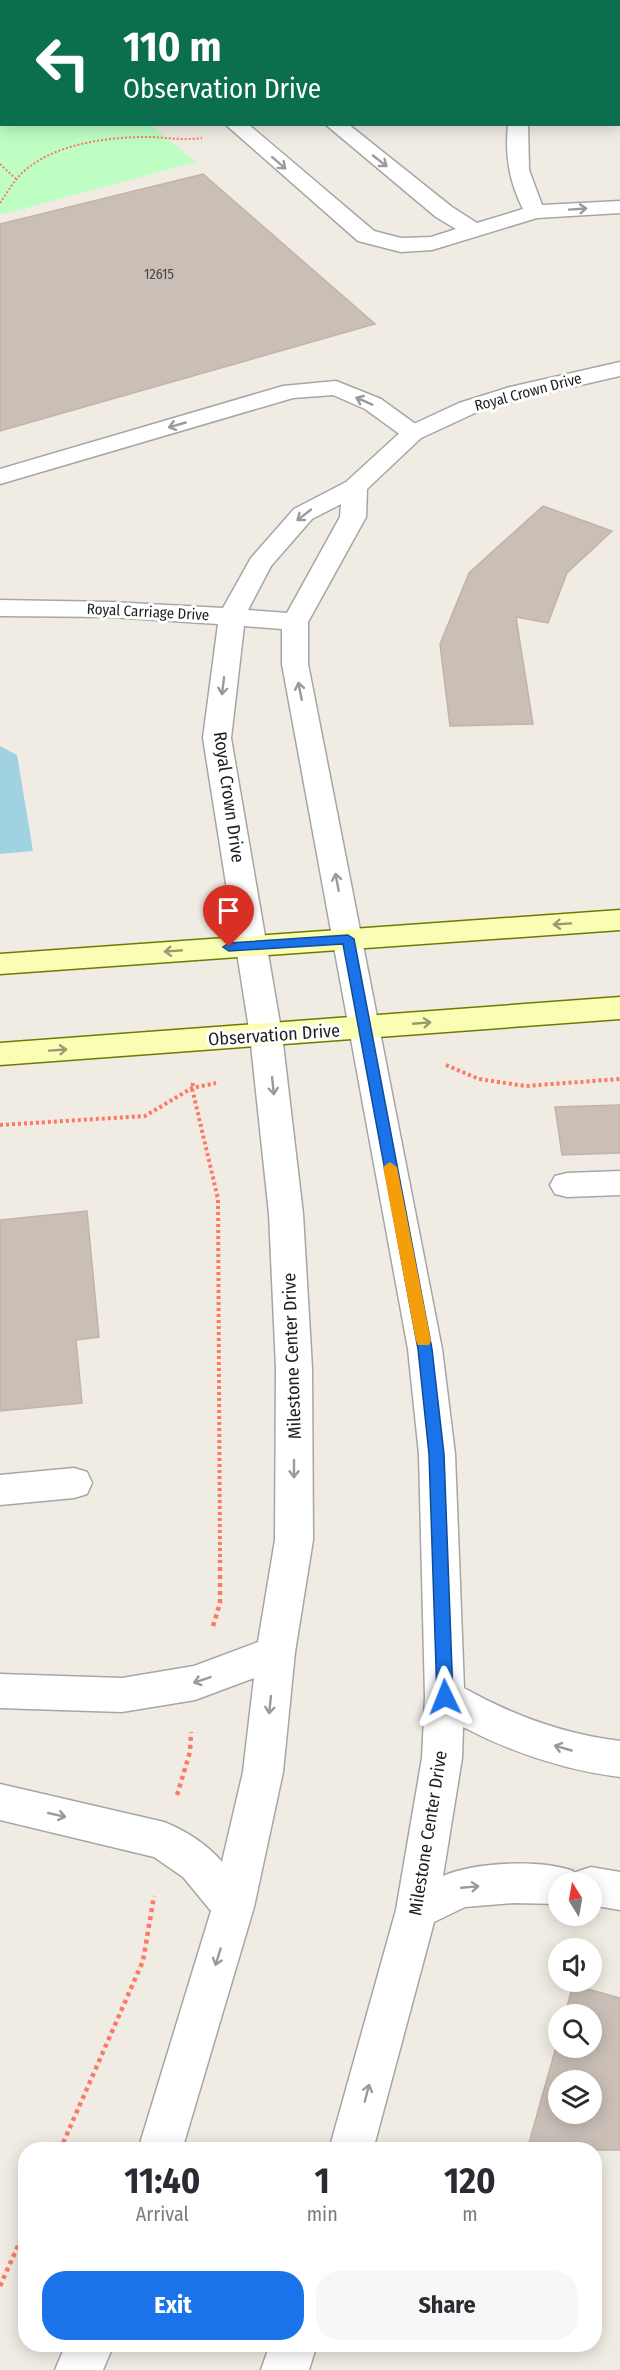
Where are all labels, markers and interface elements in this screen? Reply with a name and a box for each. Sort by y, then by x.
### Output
text: 110 m [123,22,222,72]
icon: left [24,24,102,102]
text: Observation Drive [123,73,321,105]
one-way arrow [372,155,388,168]
one-way arrow [271,156,286,170]
one-way arrow [567,204,587,215]
house number: 12615 [144,266,174,283]
street label: Royal Crown Drive [473,369,583,415]
one-way arrow [356,394,374,406]
one-way arrow [168,420,187,431]
one-way arrow [296,509,312,522]
street label: Royal Carriage Drive [86,600,210,624]
one-way arrow [218,675,229,695]
one-way arrow [294,681,305,701]
street label: Royal Crown Drive [209,730,249,864]
one-way arrow [331,873,342,892]
pin [203,885,254,947]
icon: arrive [212,894,245,927]
one-way arrow [552,919,572,930]
one-way arrow [163,946,183,957]
one-way arrow [412,1018,432,1029]
street label: Observation Drive [207,1019,341,1051]
one-way arrow [48,1044,68,1055]
one-way arrow [268,1076,279,1096]
street label: Milestone Center Drive [278,1272,306,1440]
one-way arrow [288,1459,300,1479]
position arrow [413,1665,477,1729]
one-way arrow [193,1676,212,1687]
one-way arrow [264,1694,275,1714]
one-way arrow [554,1742,573,1753]
street label: Milestone Center Drive [404,1749,452,1917]
one-way arrow [47,1810,66,1822]
north arrow [548,1872,602,1926]
map controls [548,1872,602,2124]
one-way arrow [460,1881,479,1892]
button: sound [548,1938,602,1992]
one-way arrow [212,1947,223,1966]
button: search [548,2004,602,2058]
button: layers [548,2070,602,2124]
one-way arrow [361,2084,373,2103]
text: 11:40 [124,2159,200,2203]
text: 1 [315,2159,330,2203]
text: 120 [444,2159,496,2203]
text: Arrival [136,2202,189,2226]
text: min [307,2202,338,2226]
text: m [462,2202,478,2226]
button: Exit [42,2271,304,2340]
button: Share [316,2271,578,2340]

